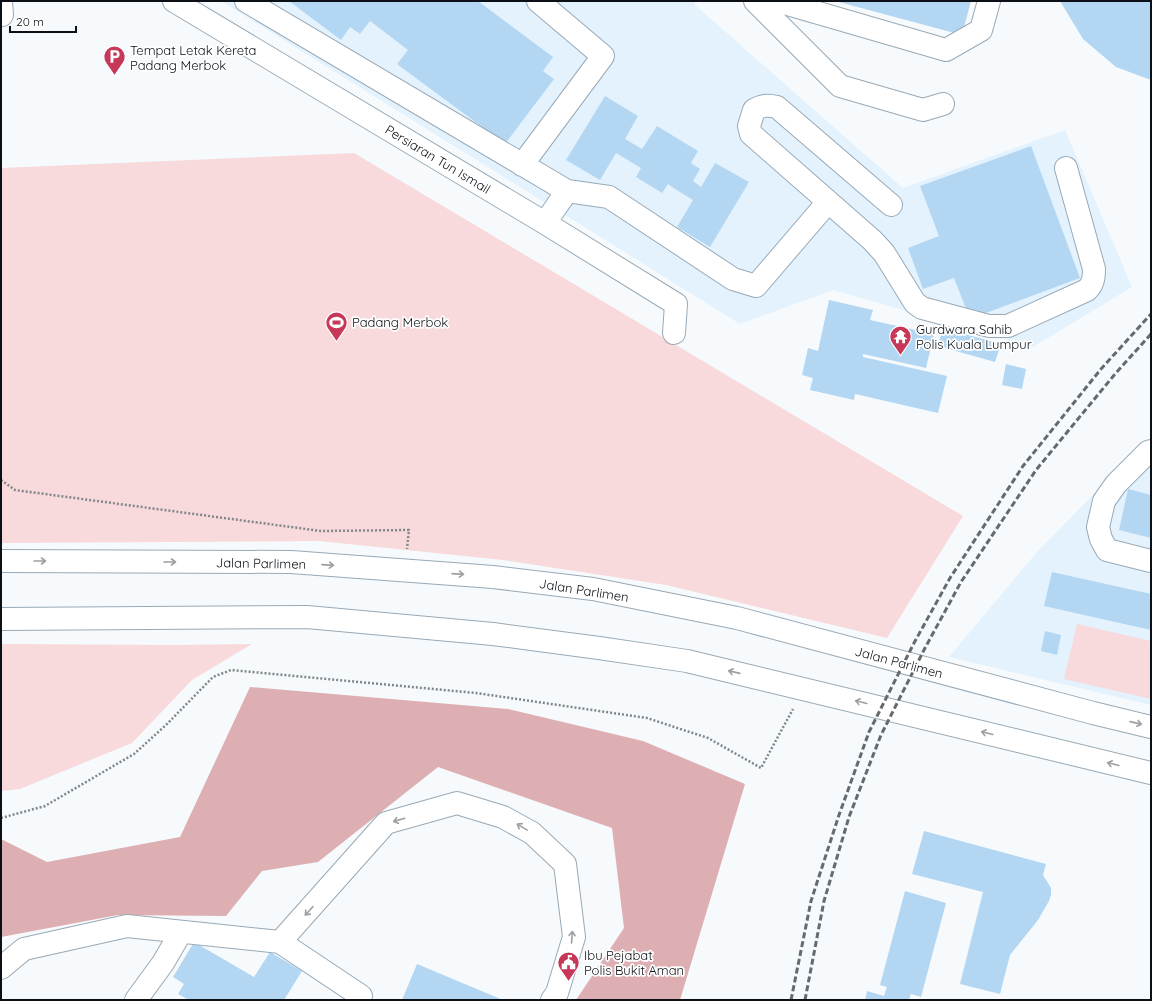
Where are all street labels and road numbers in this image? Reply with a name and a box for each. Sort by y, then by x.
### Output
street label: Persiaran Tun Ismail [382,121,494,197]
street label: Jalan Parlimen [216,554,306,572]
street label: Jalan Parlimen [538,575,630,605]
street label: Jalan Parlimen [853,643,945,681]

